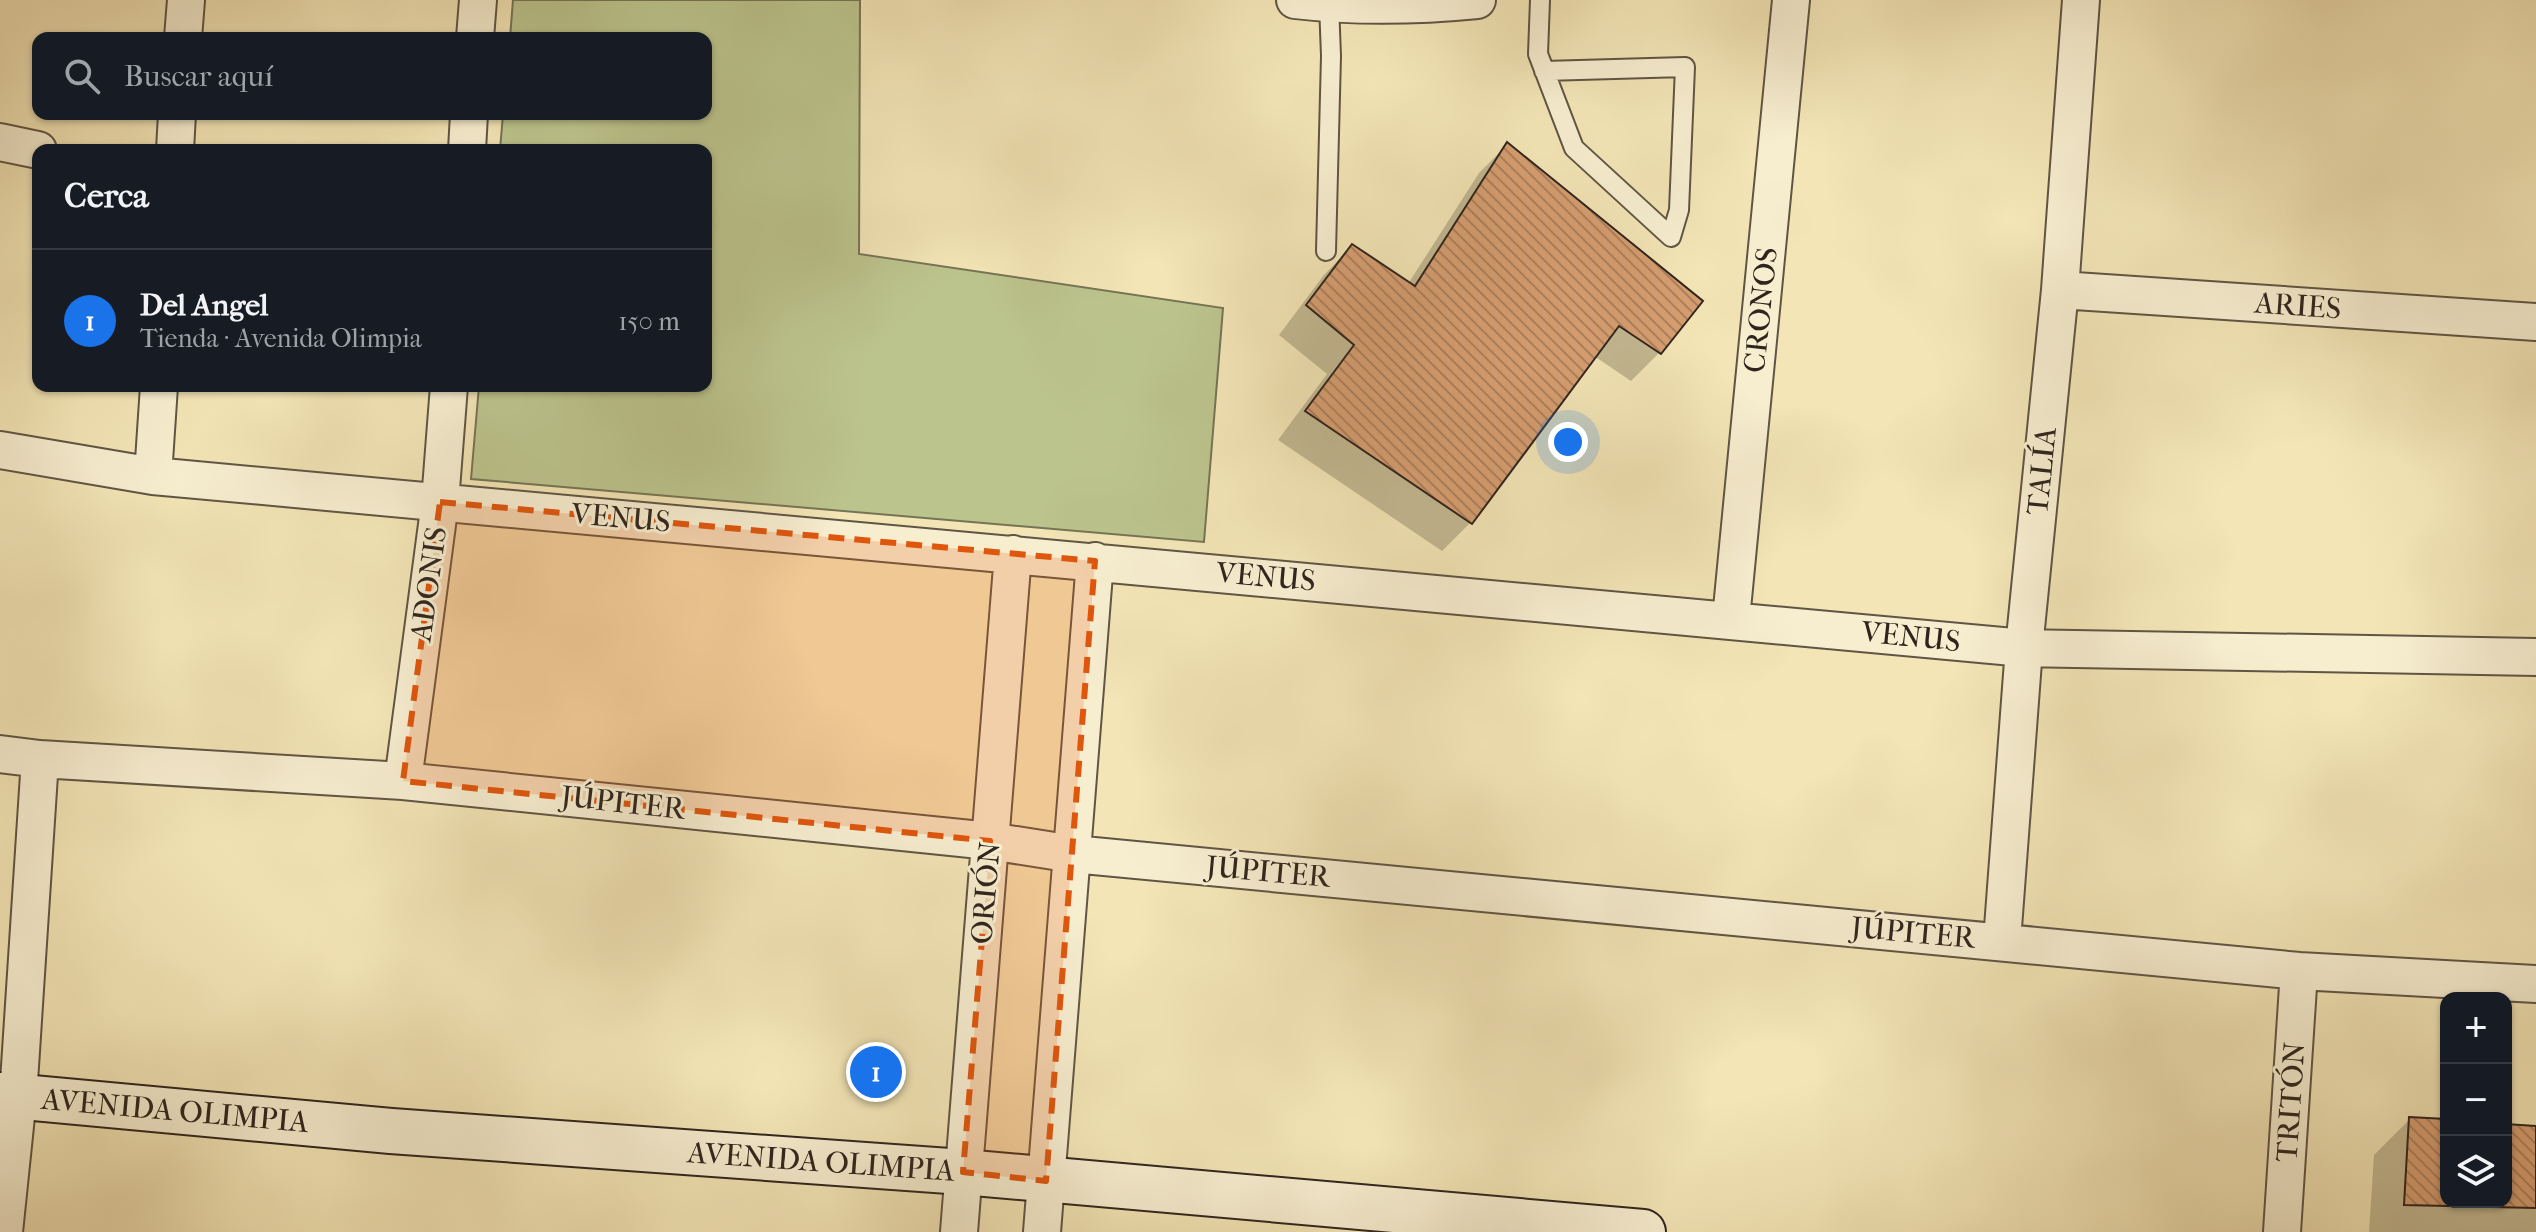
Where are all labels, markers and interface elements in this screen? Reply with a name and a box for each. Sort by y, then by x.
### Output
search box [32,32,712,120]
icon: search [60,54,104,98]
text: Buscar aquí [124,59,273,94]
text: Cerca [64,176,149,216]
street label: CRONOS [1737,245,1785,375]
street label: ARIES [2253,285,2342,326]
text: Del Angel [140,288,268,323]
text: 1 [85,306,95,337]
text: 150 m [618,306,680,337]
text: Tienda · Avenida Olimpia [140,323,422,354]
your location [1548,422,1588,462]
street label: TALÍA [2020,425,2064,517]
street label: VENUS [569,496,672,540]
street label: ADONIS [403,524,454,645]
street label: VENUS [1214,555,1317,599]
street label: VENUS [1859,614,1962,660]
street label: JÚPITER [557,779,688,827]
street label: ORIÓN [964,840,1008,946]
street label: JÚPITER [1202,849,1333,895]
street label: JÚPITER [1847,910,1978,956]
map controls [2440,992,2512,1208]
button: + [2440,992,2512,1064]
street label: TRITÓN [2269,1041,2313,1163]
pin: 1 [850,1042,902,1102]
button: − [2440,1064,2512,1136]
street label: AVENIDA OLIMPIA [39,1082,310,1140]
street label: AVENIDA OLIMPIA [685,1135,956,1189]
button: layers [2440,1136,2512,1208]

